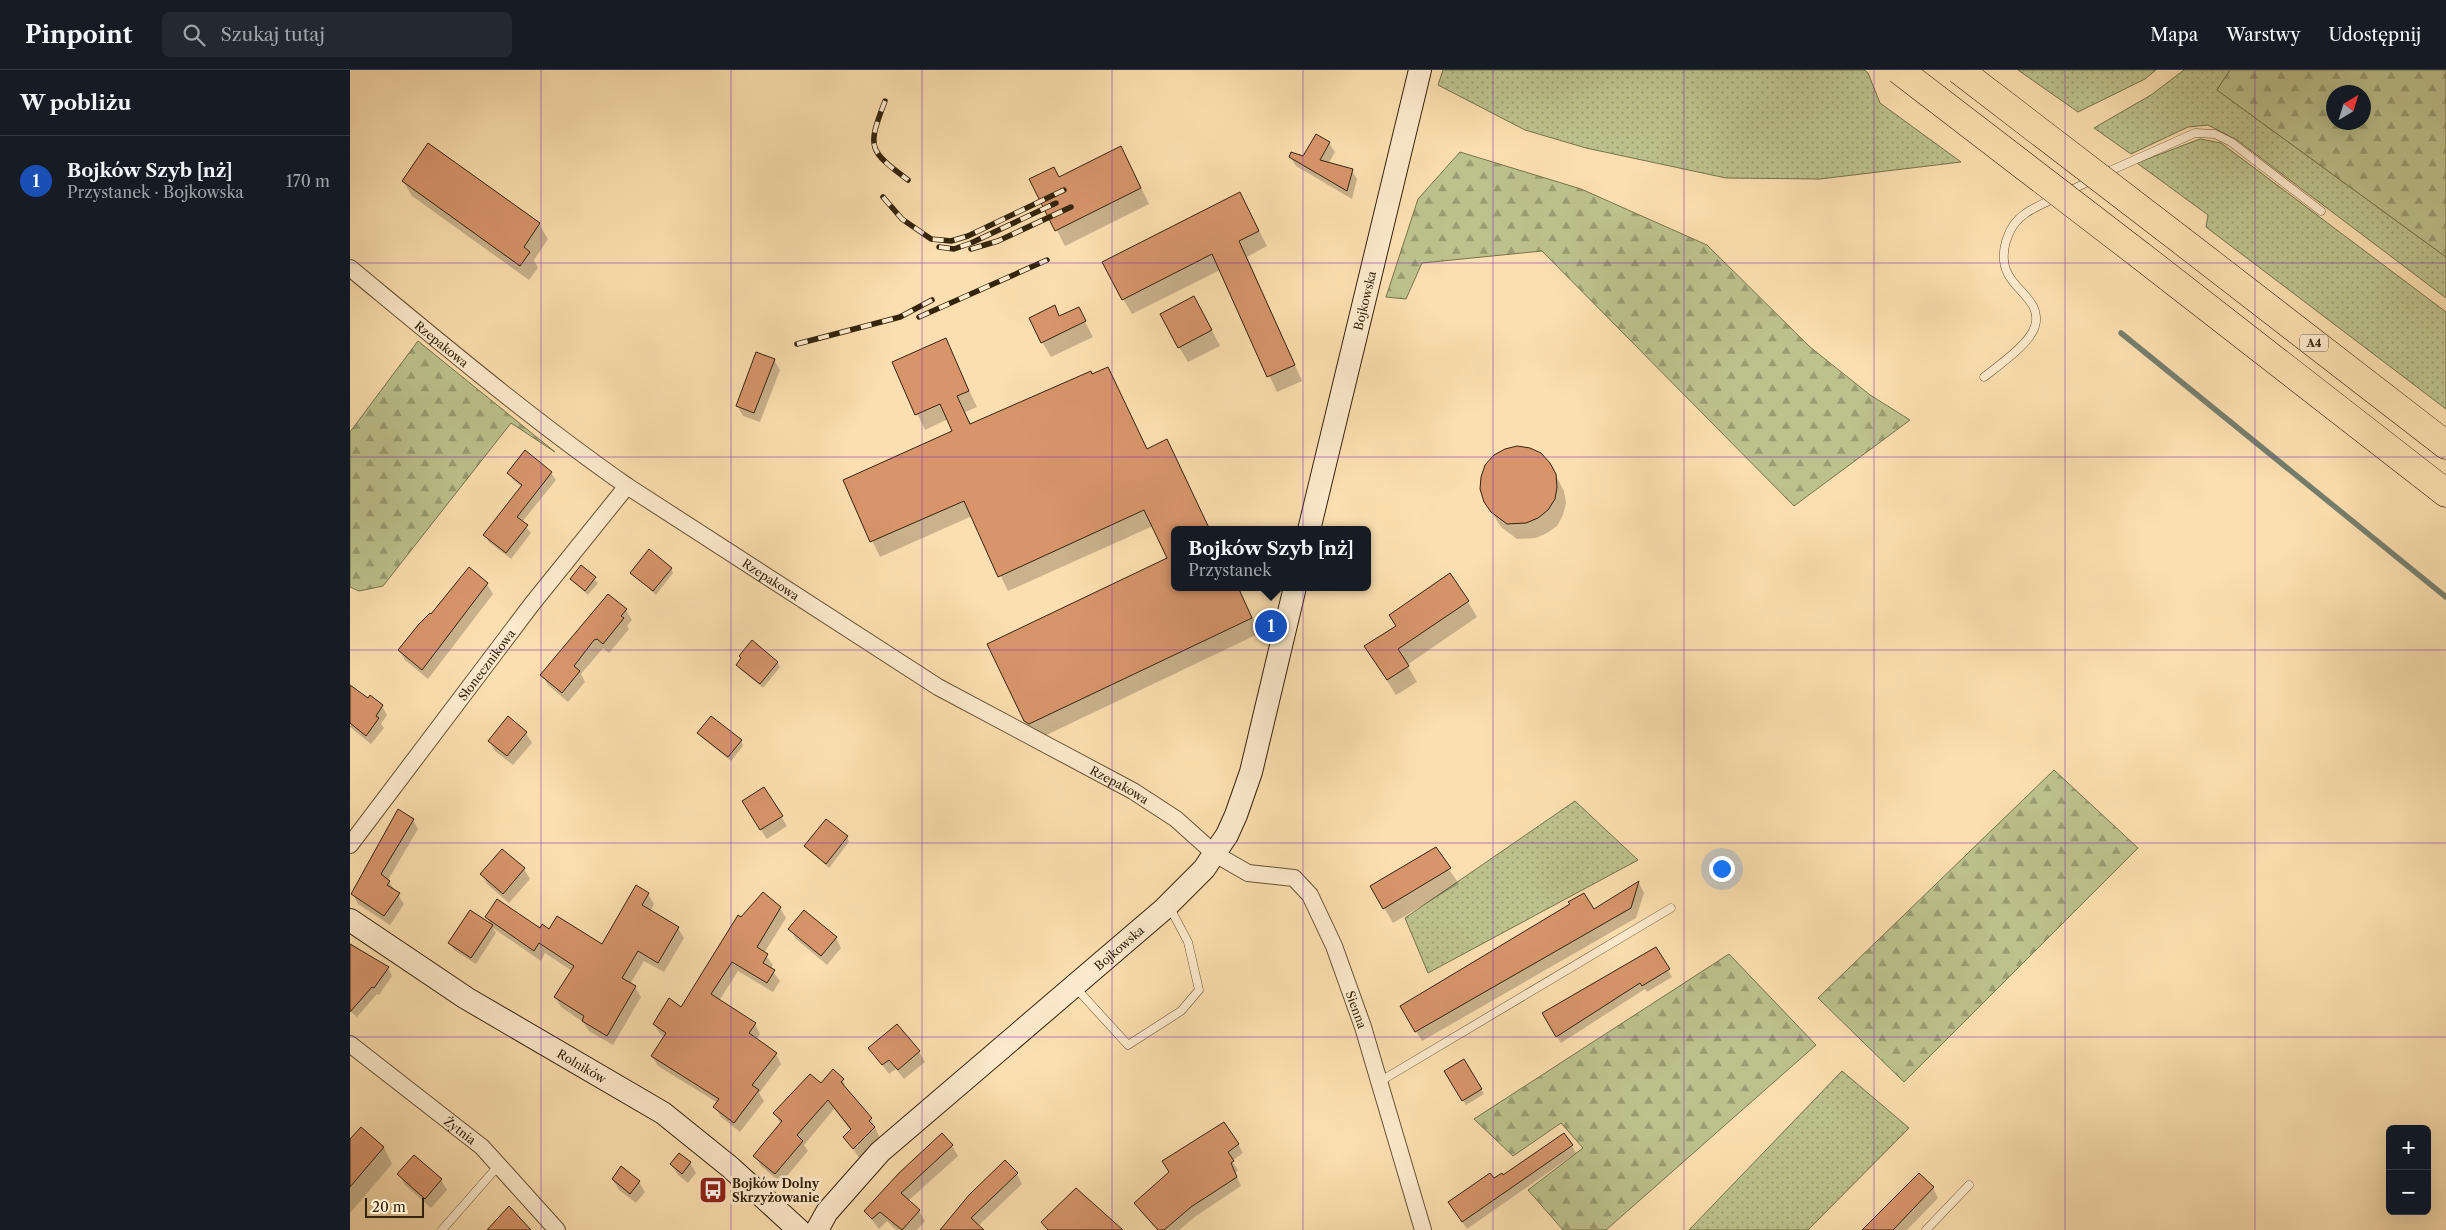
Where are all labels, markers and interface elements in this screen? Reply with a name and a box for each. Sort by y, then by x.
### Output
search box [162,12,512,57]
text: Pinpoint [25,20,132,49]
icon: search [180,21,208,49]
text: Szukaj tutaj [220,23,325,46]
text: Mapa [2150,24,2198,46]
text: Warstwy [2226,24,2300,46]
text: Udostępnij [2328,24,2421,46]
north arrow [2326,85,2371,130]
text: W pobliżu [20,90,131,115]
text: Bojków Szyb [nż] [67,159,233,182]
text: 1 [32,171,40,191]
text: 170 m [286,171,330,191]
text: Przystanek · Bojkowska [67,182,244,202]
street label: Bojkowska [1350,269,1379,332]
street label: Rzepakowa [412,317,472,370]
road number: A4 [2300,334,2328,352]
popup [1171,526,1371,591]
text: Bojków Szyb [nż] [1188,537,1354,560]
street label: Rzepakowa [740,555,803,603]
text: Przystanek [1188,560,1272,580]
pin: 1 [1255,607,1287,645]
street label: Słonecznikowa [454,625,518,703]
street label: Rzepakowa [1088,762,1152,807]
your location [1709,856,1735,882]
street label: Bojkowska [1091,922,1147,973]
street label: Sienna [1343,989,1371,1031]
street label: Rolników [555,1046,610,1086]
street label: Żytnia [442,1112,480,1148]
map controls [2386,1125,2431,1215]
button: + [2386,1125,2431,1170]
button: − [2386,1170,2431,1215]
bus stop icon: Bojków Dolny Skrzyżowanie [698,1175,728,1205]
place label: Bojków Dolny Skrzyżowanie [732,1176,820,1205]
scale bar [365,1195,424,1218]
text: 20 m [372,1198,406,1216]

